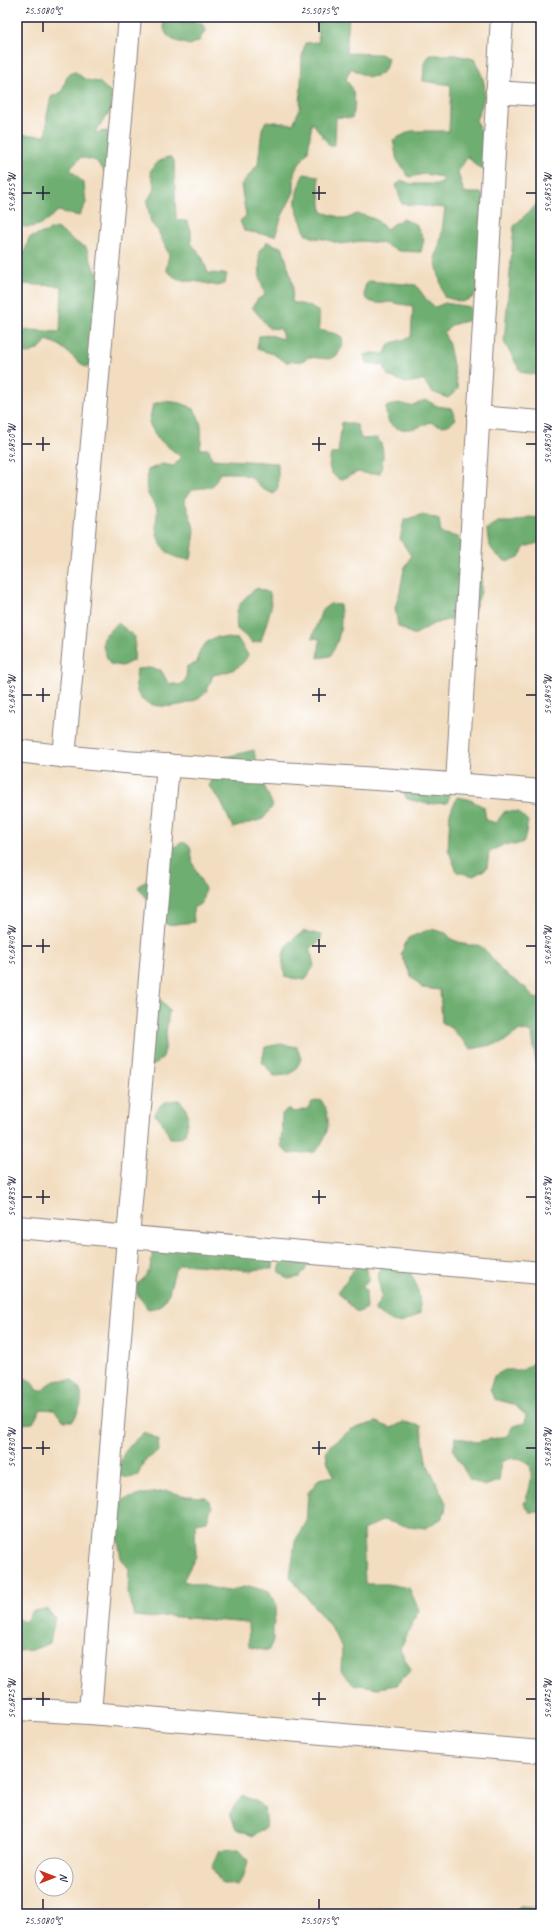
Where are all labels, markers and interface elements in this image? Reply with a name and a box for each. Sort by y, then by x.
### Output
text: 25.5080°S [25,4,63,17]
text: 25.5075°S [301,4,339,17]
text: 54.6855°W [5,172,18,213]
text: 54.6855°W [541,172,554,213]
text: 54.6850°W [5,423,18,464]
text: 54.6850°W [541,423,554,464]
text: 54.6845°W [5,674,18,715]
text: 54.6845°W [541,674,554,715]
text: 54.6840°W [5,925,18,966]
text: 54.6840°W [541,925,554,966]
text: 54.6835°W [5,1176,18,1217]
text: 54.6835°W [541,1176,554,1217]
text: 54.6830°W [5,1427,18,1468]
text: 54.6830°W [541,1427,554,1468]
text: 54.6825°W [5,1678,18,1719]
text: 54.6825°W [541,1678,554,1719]
north arrow [34,1857,74,1897]
text: N [57,1874,71,1883]
text: 25.5080°S [25,1914,63,1927]
text: 25.5075°S [301,1914,339,1927]

